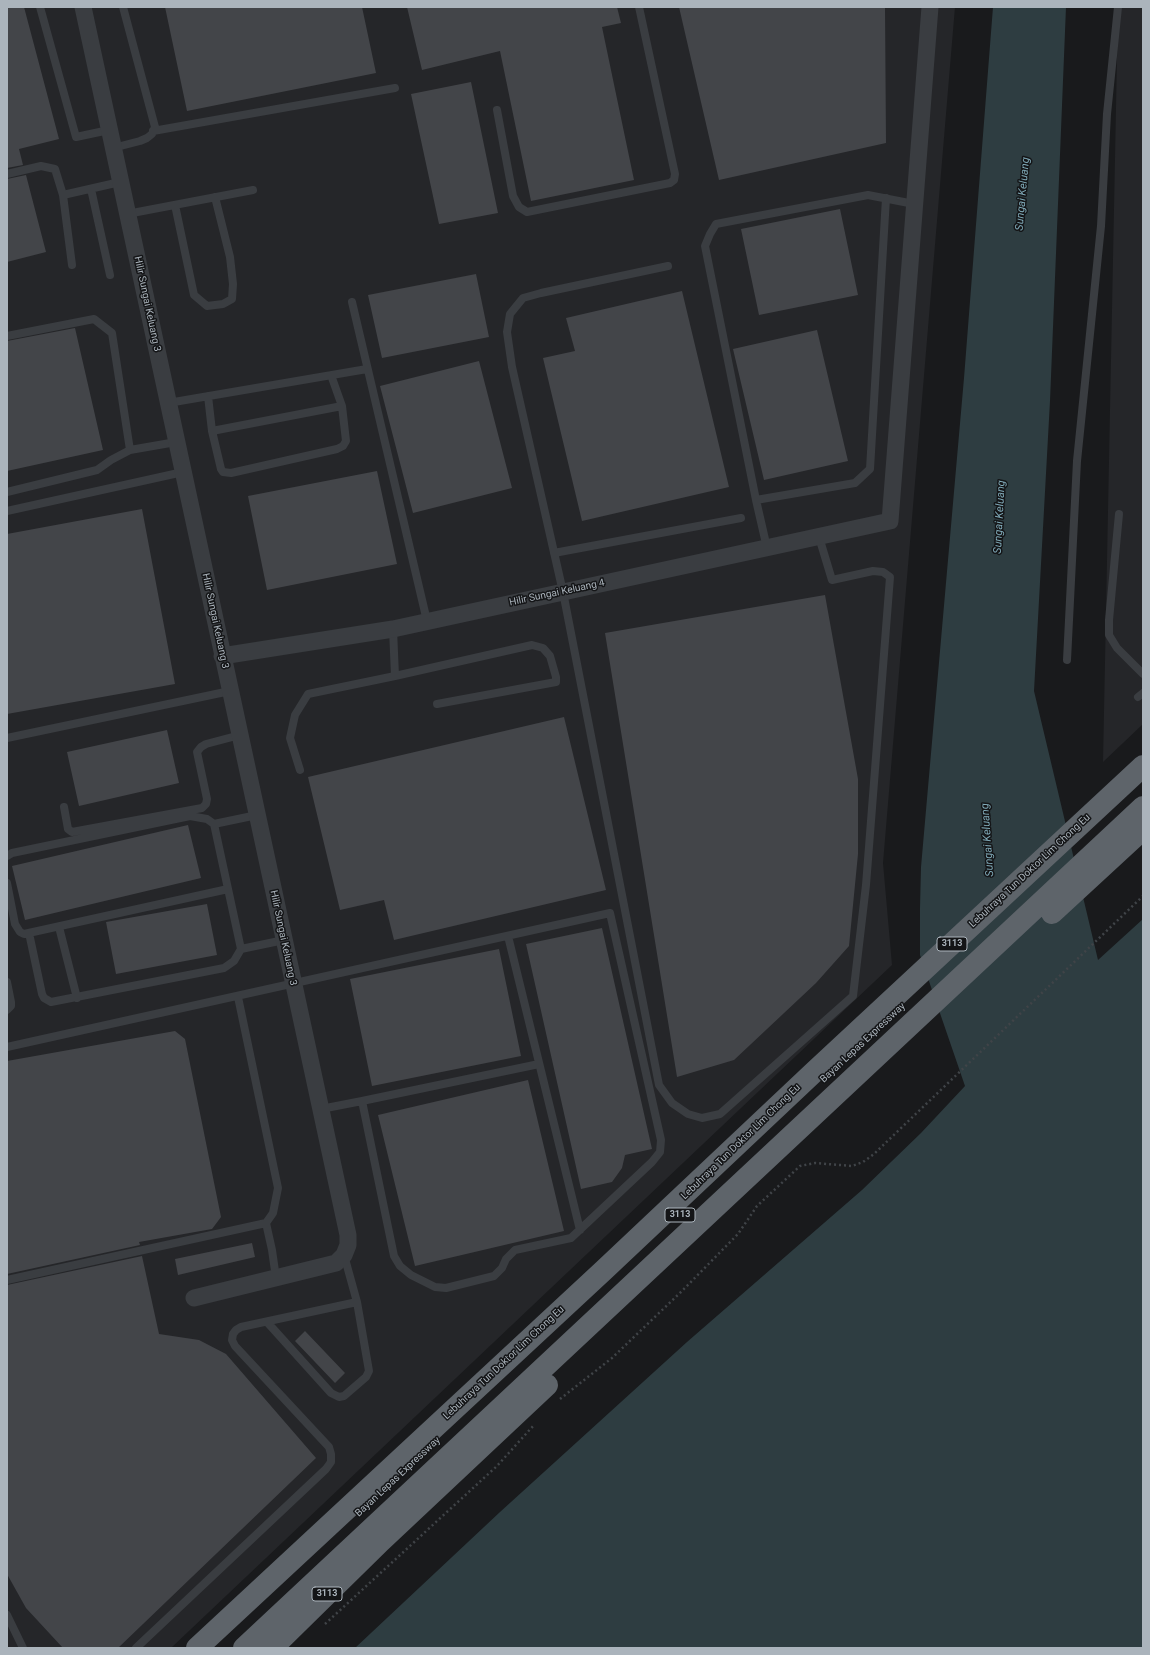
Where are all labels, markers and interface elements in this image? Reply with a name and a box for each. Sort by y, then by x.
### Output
water label: Sungai Keluang [1013,157,1033,231]
street label: Hilir Sungai Keluang 3 [131,255,163,353]
water label: Sungai Keluang [991,480,1009,554]
street label: Hilir Sungai Keluang 3 [199,572,231,670]
street label: Hilir Sungai Keluang 4 [508,577,606,609]
water label: Sungai Keluang [979,803,997,877]
street label: Lebuhraya Tun Doktor Lim Chong Eu [967,812,1093,930]
street label: Hilir Sungai Keluang 3 [267,889,299,987]
road number: 3113 [937,937,967,951]
street label: Bayan Lepas Expressway [818,1000,908,1086]
street label: Lebuhraya Tun Doktor Lim Chong Eu [679,1082,803,1202]
road number: 3113 [665,1208,695,1222]
street label: Lebuhraya Tun Doktor Lim Chong Eu [441,1304,567,1422]
street label: Bayan Lepas Expressway [353,1434,443,1520]
road number: 3113 [312,1587,342,1601]

